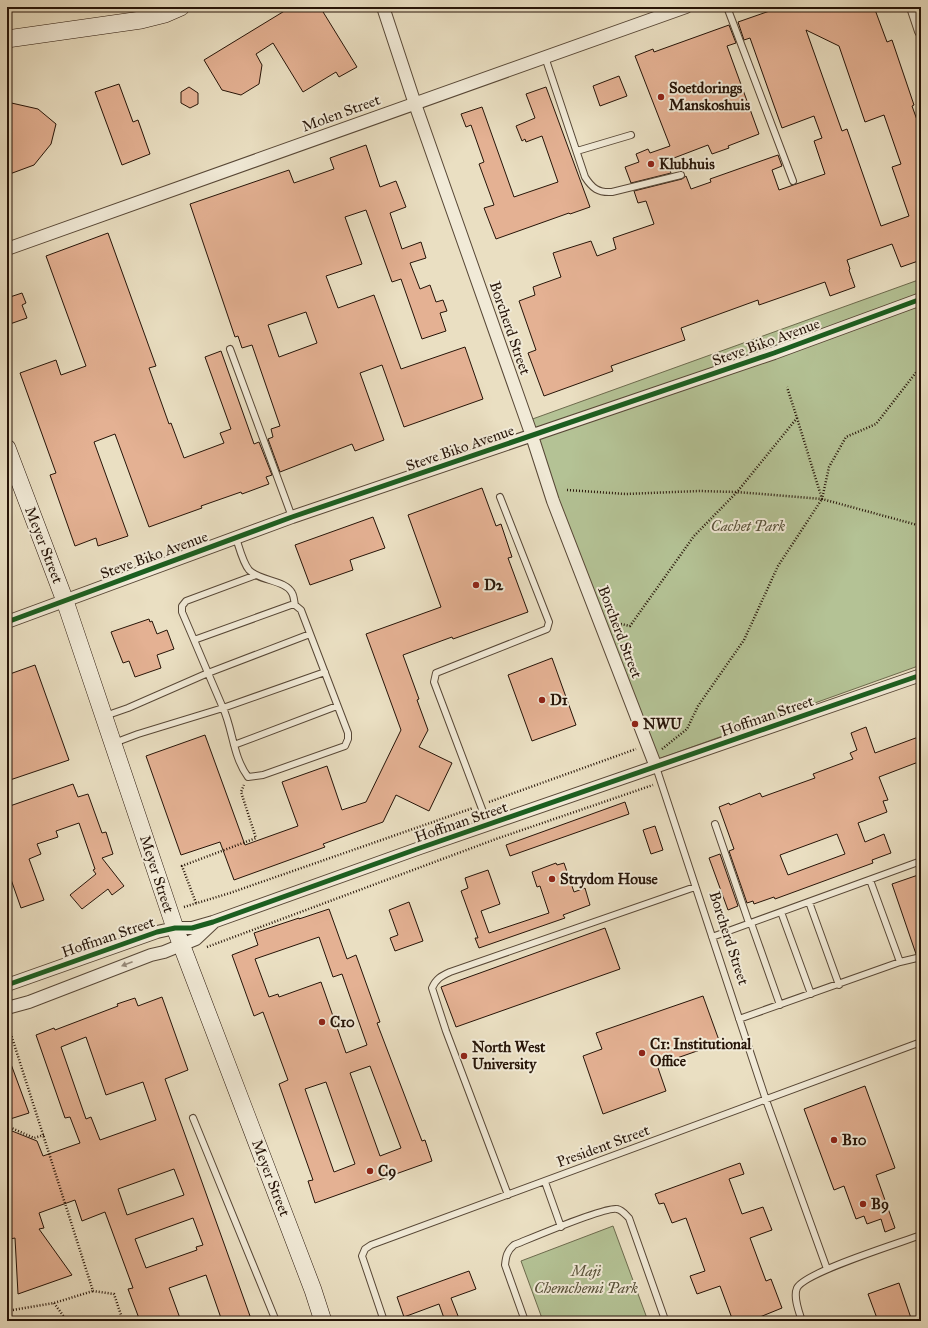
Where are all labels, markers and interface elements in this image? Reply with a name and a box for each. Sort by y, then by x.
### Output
place label: Soetdorings Manskoshuis [669,79,751,114]
street label: Molen Street [300,90,383,135]
marker: Soetdorings Manskoshuis [656,92,666,102]
place label: Klubhuis [659,155,715,173]
marker: Klubhuis [646,159,656,169]
street label: Borcherd Street [486,279,535,378]
street label: Steve Biko Avenue [710,314,822,370]
street label: Steve Biko Avenue [403,421,517,475]
street label: Meyer Street [21,504,67,587]
park label: Cachet Park [711,517,786,535]
street label: Steve Biko Avenue [98,527,210,583]
place label: D2 [484,576,504,594]
marker: D2 [471,580,481,590]
street label: Borcherd Street [594,583,646,681]
place label: D1 [550,691,568,709]
street label: Hoffman Street [718,691,816,740]
marker: D1 [537,695,547,705]
place label: NWU [643,715,683,733]
marker: NWU [630,719,640,729]
street label: Hoffman Street [412,797,510,846]
street label: Meyer Street [136,833,178,916]
place label: Strydom House [560,870,658,889]
marker: Strydom House [547,874,557,884]
street label: Borcherd Street [705,889,753,988]
street label: Hoffman Street [59,912,157,961]
one-way arrow [121,961,133,967]
place label: C10 [330,1013,355,1031]
marker: C10 [317,1017,327,1027]
place label: C1: Institutional Office [650,1035,752,1070]
place label: North West University [472,1038,546,1074]
marker: C1: Institutional Office [637,1048,647,1058]
marker: North West University [459,1051,469,1061]
street label: President Street [554,1121,653,1171]
place label: B10 [842,1131,867,1149]
marker: B10 [829,1135,839,1145]
street label: Meyer Street [248,1137,294,1220]
place label: C9 [378,1162,396,1181]
marker: C9 [365,1166,375,1176]
place label: B9 [871,1195,889,1214]
marker: B9 [858,1199,868,1209]
park label: Maji Chemchemi Park [534,1262,638,1297]

